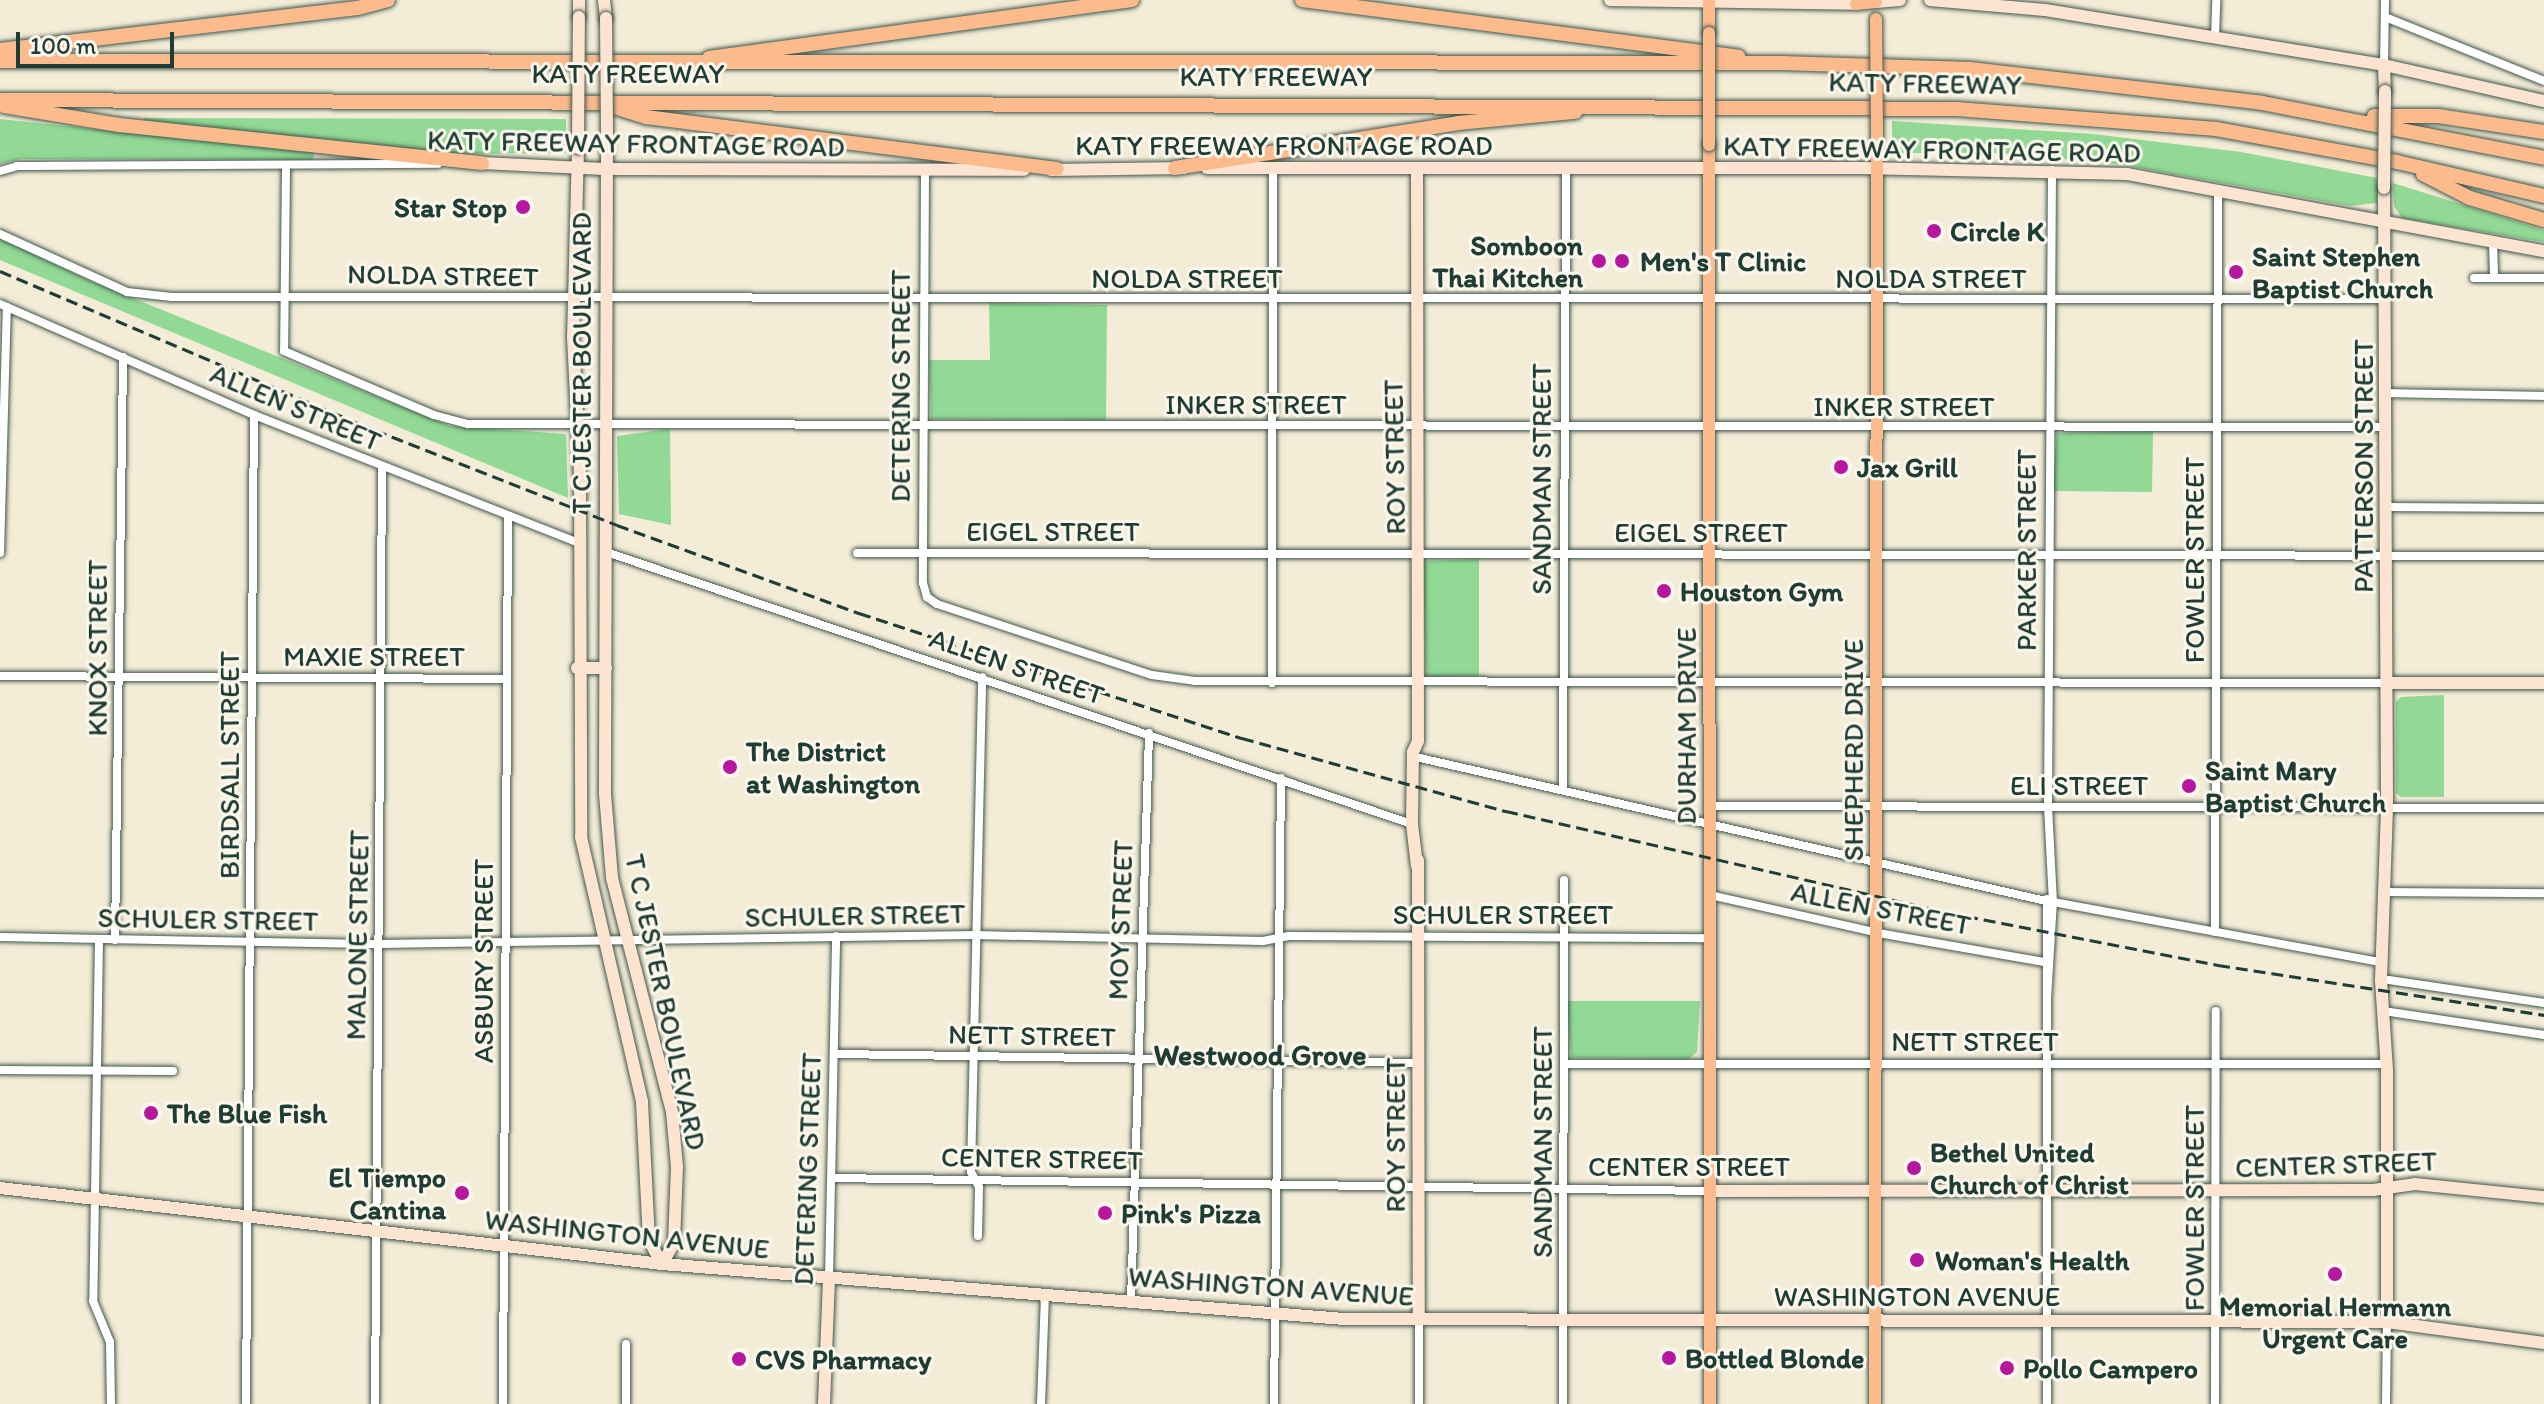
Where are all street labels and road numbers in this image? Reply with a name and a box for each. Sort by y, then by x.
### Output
street label: KATY FREEWAY [531,56,725,90]
street label: KATY FREEWAY [1179,59,1373,93]
street label: KATY FREEWAY [1828,65,2022,101]
street label: KATY FREEWAY FRONTAGE ROAD [426,123,846,163]
street label: KATY FREEWAY FRONTAGE ROAD [1074,128,1494,162]
street label: KATY FREEWAY FRONTAGE ROAD [1722,129,2142,169]
street label: T C JESTER BOULEVARD [564,212,598,514]
street label: NOLDA STREET [347,257,539,293]
street label: NOLDA STREET [1091,261,1283,295]
street label: NOLDA STREET [1835,261,2027,295]
street label: DETERING STREET [883,269,917,503]
street label: PATTERSON STREET [2346,339,2380,593]
street label: ALLEN STREET [205,356,387,458]
street label: SANDMAN STREET [1524,363,1558,595]
street label: ROY STREET [1376,379,1412,535]
street label: INKER STREET [1165,387,1347,421]
street label: INKER STREET [1813,389,1995,423]
street label: PARKER STREET [2009,449,2043,651]
street label: FOWLER STREET [2177,457,2211,663]
street label: EIGEL STREET [966,514,1140,548]
street label: EIGEL STREET [1614,515,1788,549]
street label: KNOX STREET [80,560,114,736]
street label: ALLEN STREET [925,620,1109,712]
street label: DURHAM DRIVE [1669,627,1703,825]
street label: MAXIE STREET [283,639,465,673]
street label: SHEPHERD DRIVE [1836,639,1870,861]
street label: BIRDSALL STREET [212,651,246,879]
street label: ELI STREET [2010,768,2148,802]
street label: MALONE STREET [338,829,376,1041]
street label: MOY STREET [1100,839,1140,1001]
street label: T C JESTER BOULEVARD [618,851,714,1153]
street label: ASBURY STREET [466,859,500,1063]
street label: ALLEN STREET [1788,874,1974,942]
street label: SCHULER STREET [744,896,966,934]
street label: SCHULER STREET [1393,897,1613,931]
street label: SCHULER STREET [97,900,319,938]
street label: NETT STREET [948,1017,1116,1053]
street label: NETT STREET [1891,1024,2059,1058]
street label: SANDMAN STREET [1525,1026,1559,1258]
street label: DETERING STREET [786,1052,828,1286]
street label: ROY STREET [1378,1058,1412,1212]
street label: FOWLER STREET [2177,1105,2211,1311]
street label: CENTER STREET [940,1139,1144,1177]
street label: CENTER STREET [2234,1144,2438,1184]
street label: CENTER STREET [1588,1149,1790,1183]
street label: WASHINGTON AVENUE [483,1202,771,1266]
street label: WASHINGTON AVENUE [1128,1259,1414,1313]
street label: WASHINGTON AVENUE [1774,1279,2060,1313]

